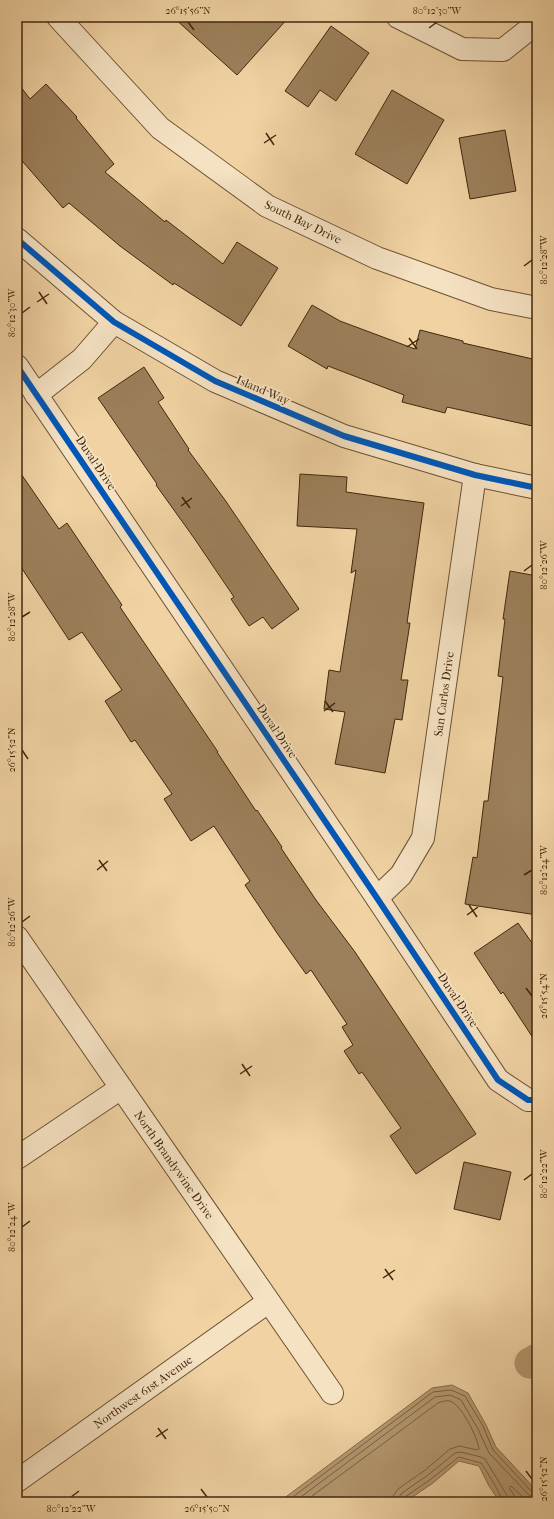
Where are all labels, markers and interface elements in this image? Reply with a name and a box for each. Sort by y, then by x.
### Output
text: 26°15'56"N [165,5,211,17]
text: 80°12'30"W [413,5,462,17]
street label: South Bay Drive [262,197,344,247]
text: 80°12'28"W [538,234,550,284]
text: 80°12'30"W [6,288,18,337]
street label: Island Way [234,372,292,408]
street label: Duval Drive [73,433,119,493]
text: 80°12'26"W [538,539,550,590]
text: 80°12'28"W [6,591,18,641]
street label: San Carlos Drive [431,651,457,737]
street label: Duval Drive [254,701,300,761]
text: 26°15'52"N [6,727,18,773]
text: 80°12'24"W [538,844,550,895]
text: 80°12'26"W [6,896,18,947]
street label: Duval Drive [435,970,481,1030]
text: 26°15'54"N [538,973,550,1019]
street label: North Brandywine Drive [131,1108,217,1222]
text: 80°12'22"W [538,1148,550,1199]
text: 80°12'24"W [6,1201,18,1252]
street label: Northwest 61st Avenue [91,1353,195,1431]
text: 26°15'52"N [538,1456,550,1502]
text: 80°12'22"W [46,1503,97,1515]
text: 26°15'50"N [184,1503,230,1515]

